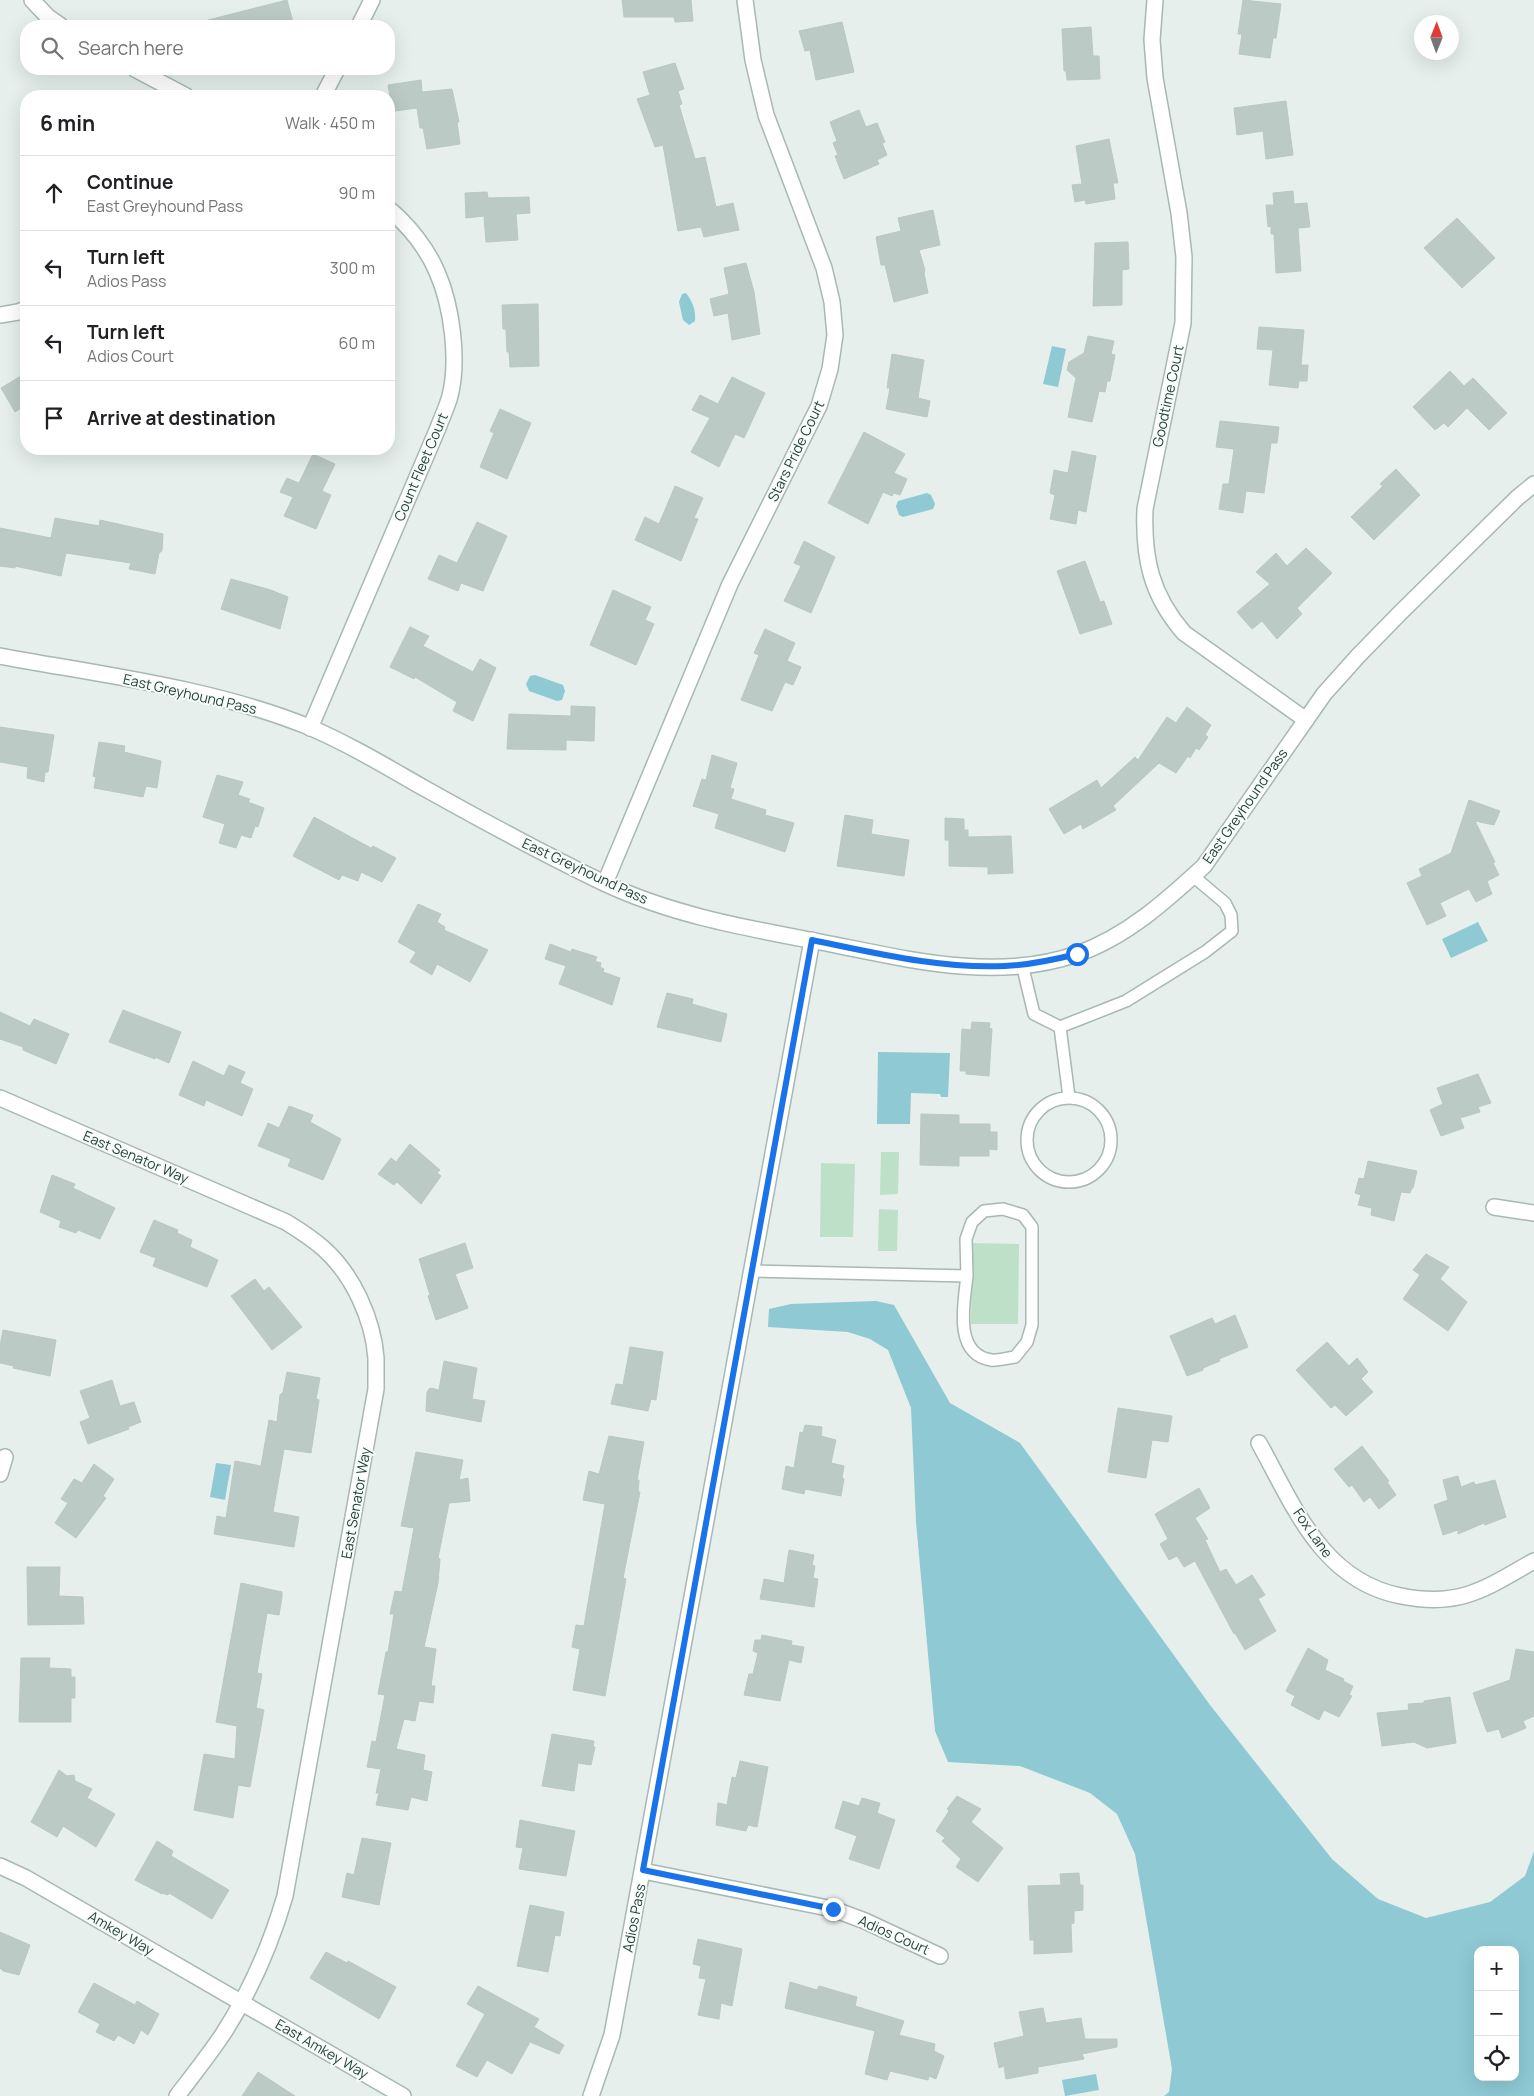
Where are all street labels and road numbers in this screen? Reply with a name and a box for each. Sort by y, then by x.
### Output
street label: Goodtime Court [1147,343,1188,449]
street label: Stars Pride Court [763,397,828,504]
street label: Count Fleet Court [389,409,452,524]
street label: East Greyhound Pass [121,669,259,718]
street label: East Greyhound Pass [1198,744,1292,867]
street label: East Greyhound Pass [519,833,651,908]
street label: East Senator Way [81,1126,192,1188]
street label: East Senator Way [336,1445,375,1560]
street label: Fox Lane [1289,1504,1337,1561]
street label: Adios Pass [618,1882,649,1954]
street label: Amkey Way [85,1906,158,1959]
street label: Adios Court [856,1910,933,1959]
street label: East Amkey Way [272,2014,373,2083]

